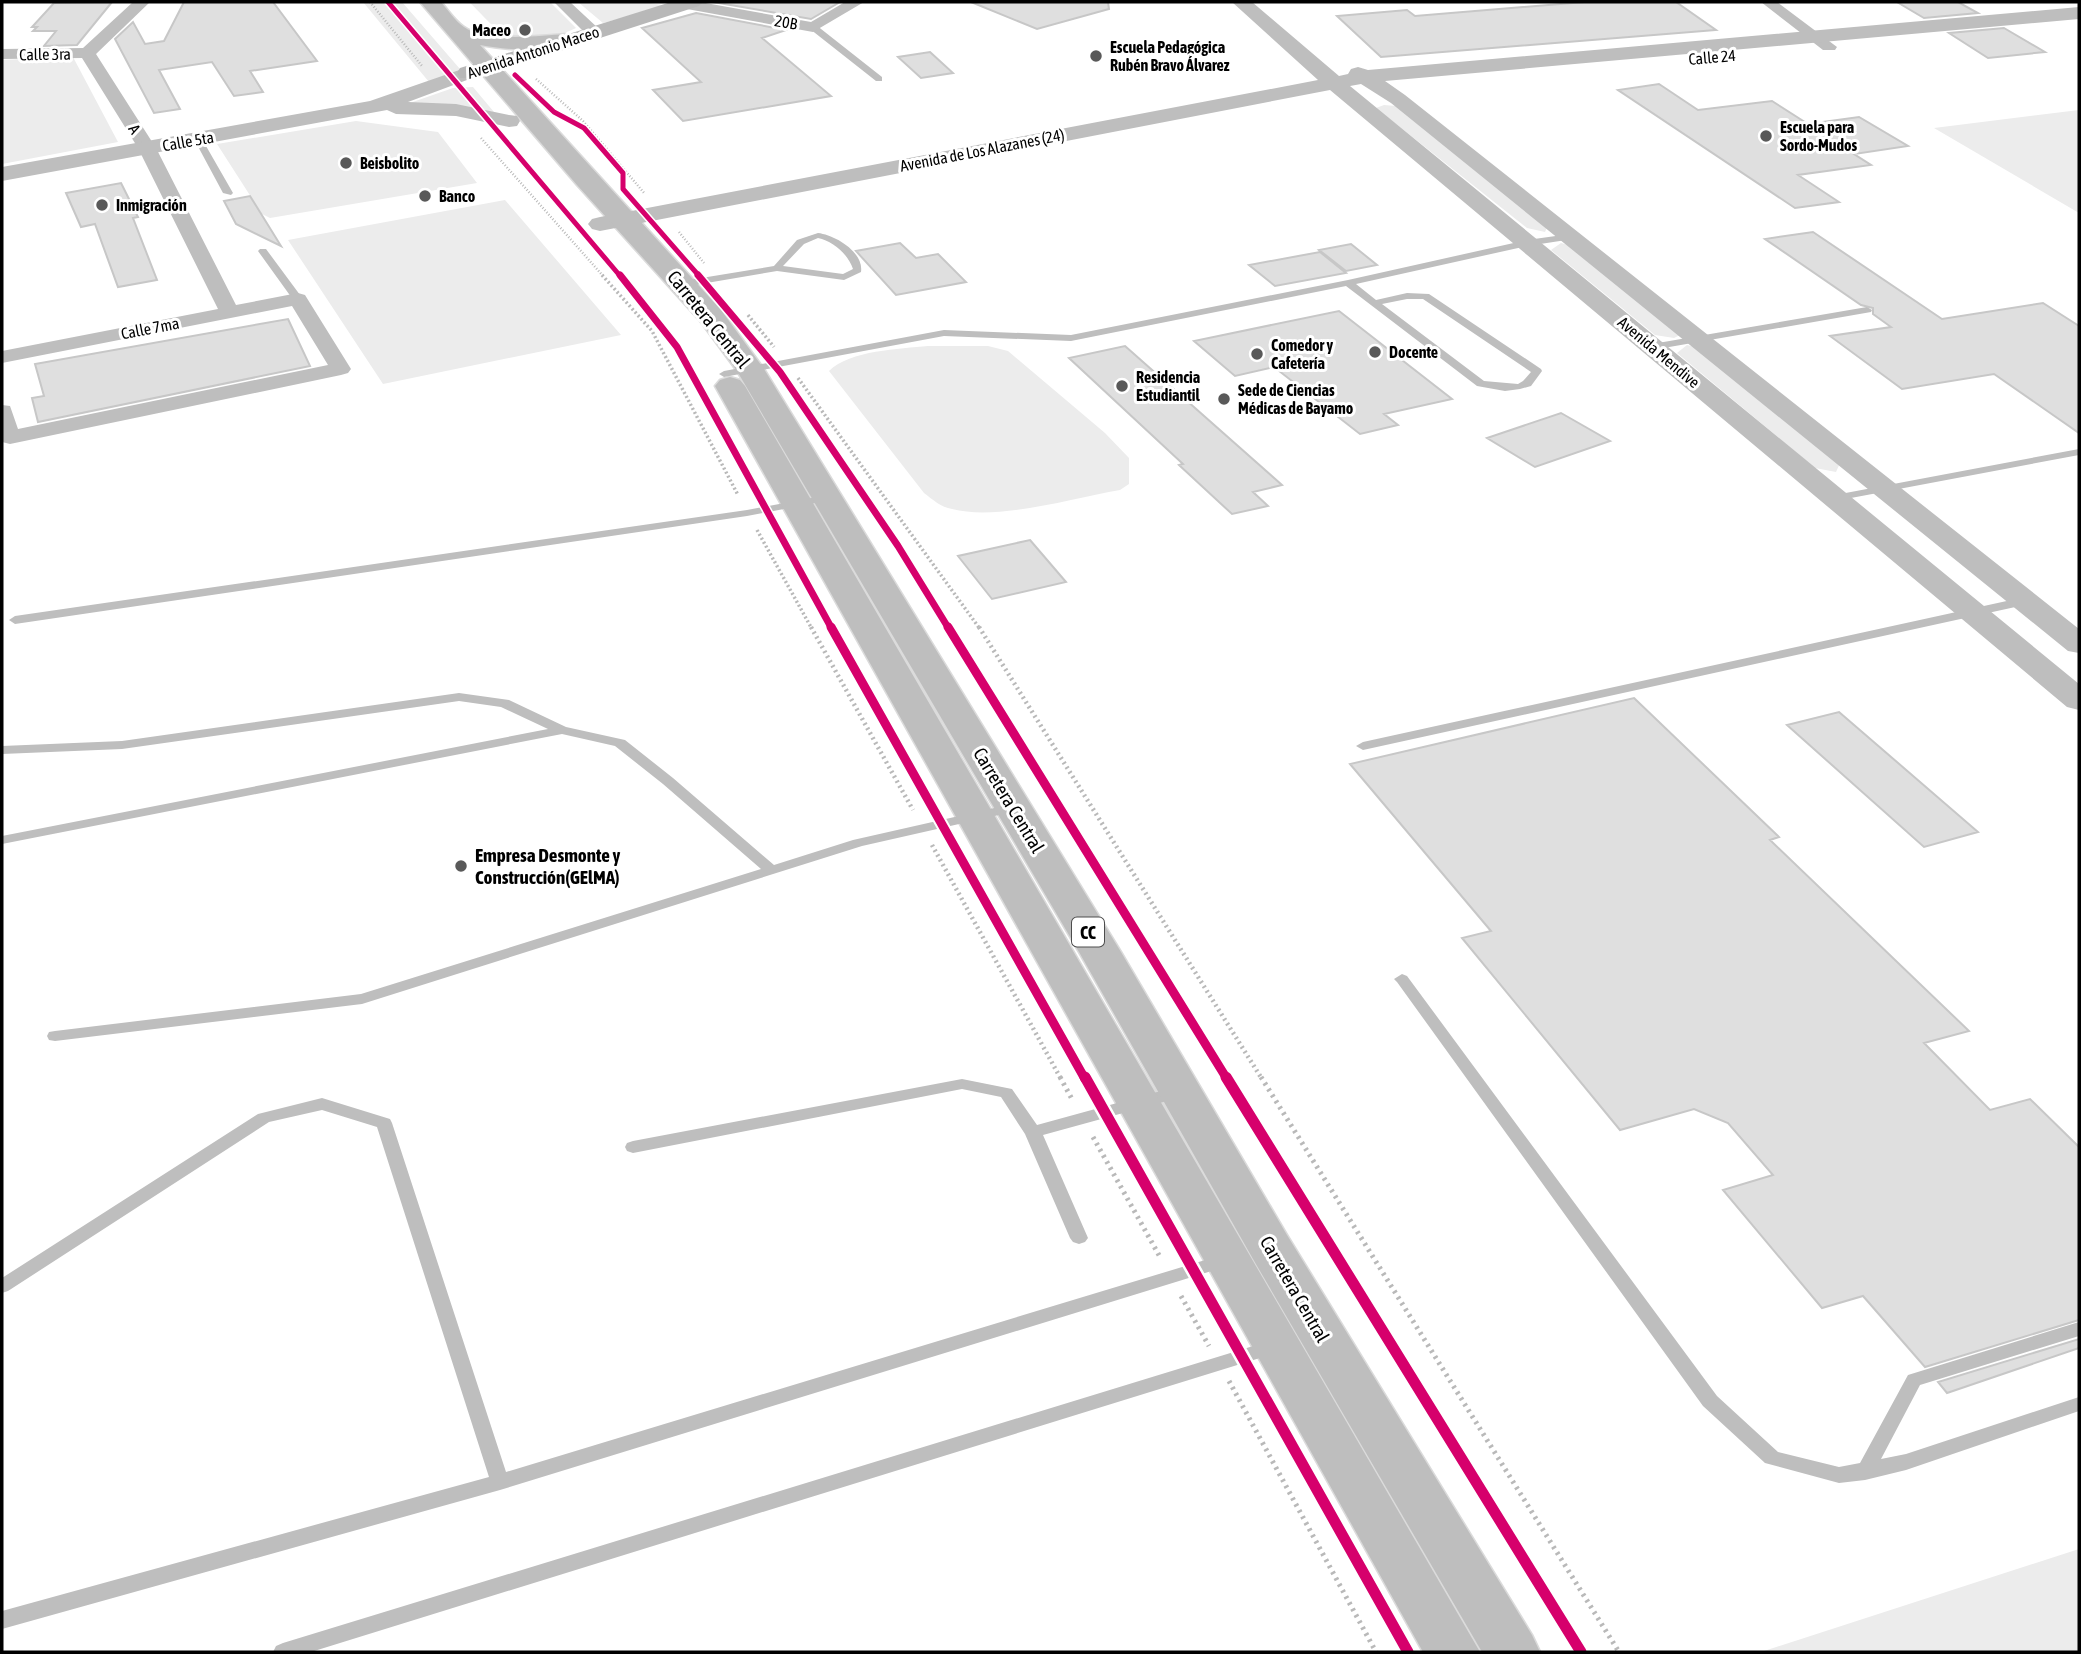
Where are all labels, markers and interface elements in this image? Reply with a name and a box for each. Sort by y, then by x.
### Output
street label: 20B [773,11,799,33]
place label: Maceo [472,21,511,39]
street label: Avenida Antonio Maceo [465,22,601,82]
marker: Maceo [517,22,533,38]
place label: Escuela Pedagógica Rubén Bravo Álvarez [1110,38,1230,74]
street label: Calle 3ra [19,45,71,63]
street label: Calle 24 [1688,46,1736,68]
marker: Escuela Pedagógica Rubén Bravo Álvarez [1088,48,1104,64]
place label: Escuela para Sordo-Mudos [1780,118,1858,154]
street label: A [125,121,145,137]
street label: Avenida de Los Alazanes (24) [898,125,1066,176]
street label: Calle 5ta [161,128,215,154]
marker: Escuela para Sordo-Mudos [1758,128,1774,144]
place label: Beisbolito [360,154,420,172]
marker: Beisbolito [338,155,354,171]
place label: Banco [439,187,476,205]
marker: Banco [417,188,433,204]
place label: Inmigración [116,196,187,214]
marker: Inmigración [94,197,110,213]
street label: Carretera Central [663,266,755,372]
street label: Avenida Mendive [1615,313,1703,391]
street label: Calle 7ma [119,314,181,342]
place label: Comedor y Cafetería [1271,336,1333,372]
place label: Docente [1389,343,1438,361]
marker: Docente [1367,344,1383,360]
marker: Comedor y Cafetería [1249,346,1265,362]
place label: Residencia Estudiantil [1136,368,1201,404]
marker: Residencia Estudiantil [1114,378,1130,394]
place label: Sede de Ciencias Médicas de Bayamo [1238,381,1354,417]
marker: Sede de Ciencias Médicas de Bayamo [1216,391,1232,407]
street label: Carretera Central [969,743,1049,857]
place label: Empresa Desmonte y Construcción(GElMA) [475,844,620,888]
marker: Empresa Desmonte y Construcción(GElMA) [453,858,469,874]
road number: CC [1072,917,1104,946]
street label: Carretera Central [1256,1232,1334,1346]

